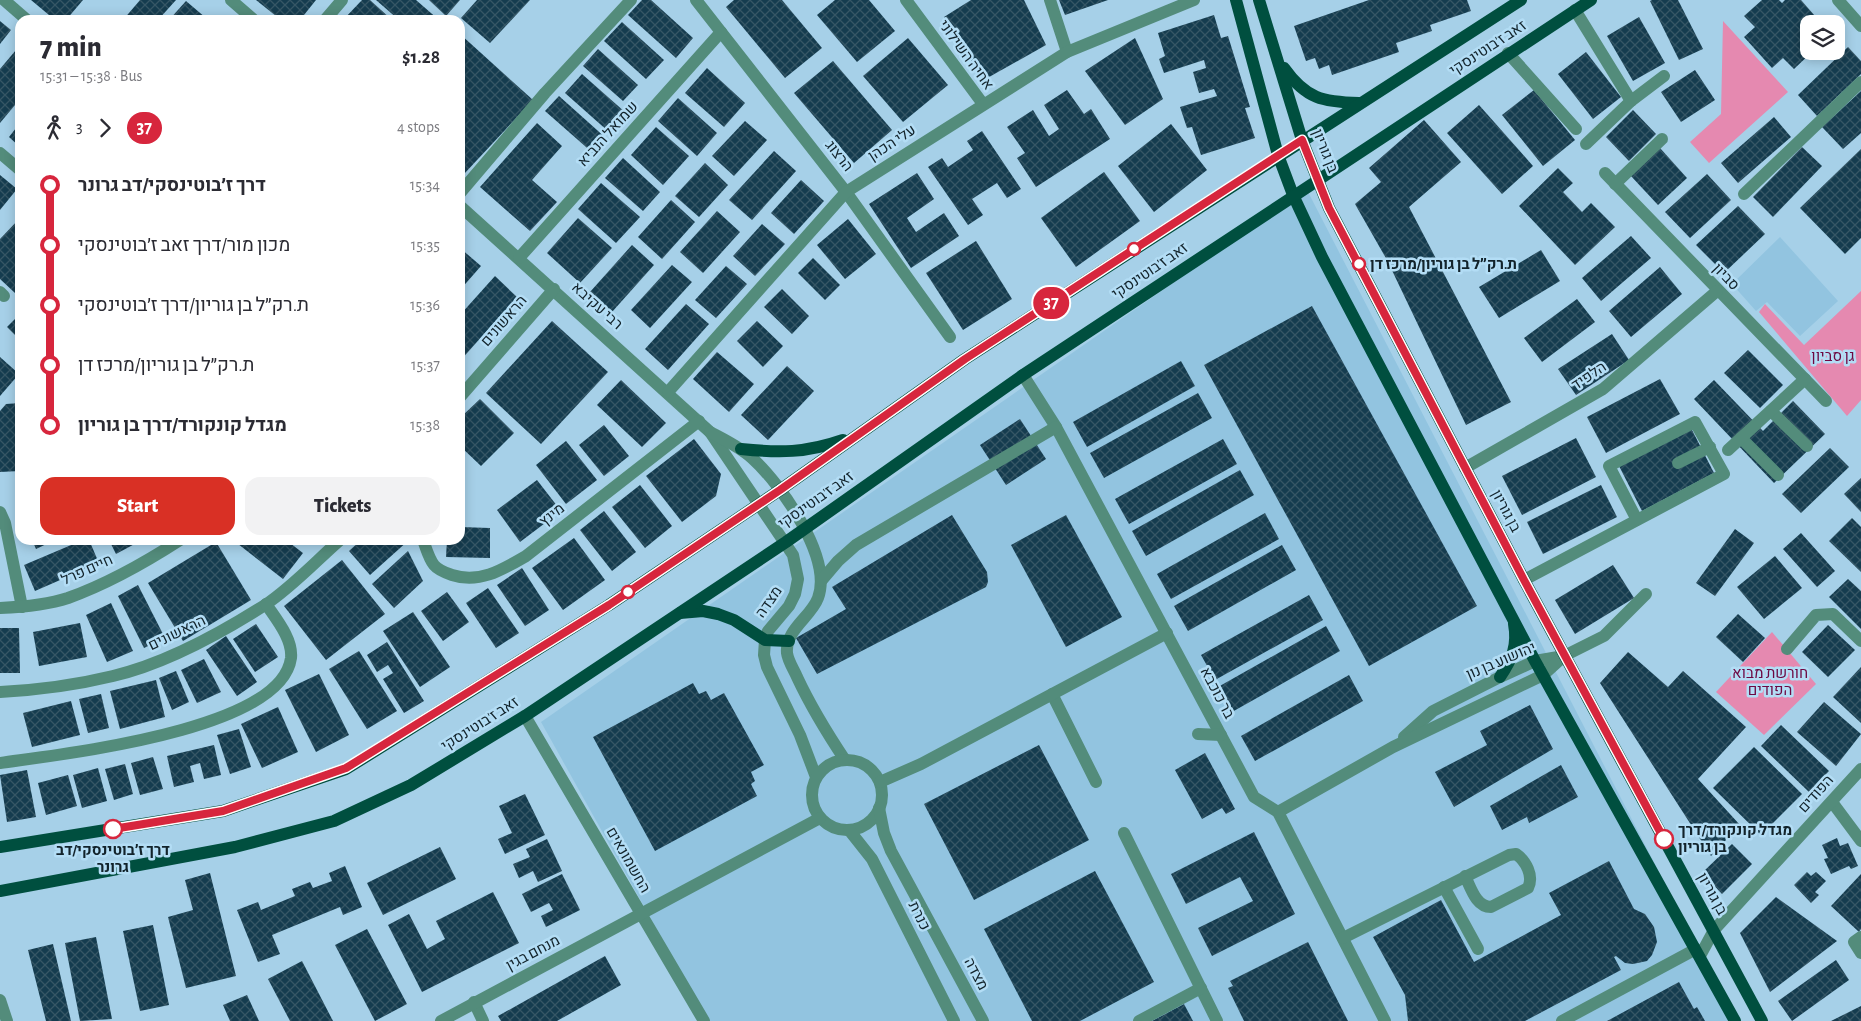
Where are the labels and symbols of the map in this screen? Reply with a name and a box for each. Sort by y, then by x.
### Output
street label: אחיה השילוני [936,17,996,93]
street label: זאב ז'בוטינסקי [1447,18,1529,78]
street label: שמואל הנביא [575,99,641,169]
street label: עלי הכהן [866,122,918,164]
street label: בן גוריון [1310,127,1341,175]
street label: הרצוג [822,138,856,174]
street label: זאב ז'בוטינסקי [1109,240,1191,302]
unlabelled marker [1127,242,1141,256]
marker: ת.רק״ל בן גוריון/מרכז דן [1352,257,1366,271]
place label: ת.רק״ל בן גוריון/מרכז דן [1370,257,1517,272]
street label: סביון [1710,261,1742,293]
street label: רבי עקיבא [569,280,625,332]
line badge: 37 [1028,287,1074,319]
street label: הראשונים [478,293,530,349]
park label: גן סביון [1811,349,1855,364]
street label: הלפיד [1569,359,1609,393]
street label: זאב ז'בוטינסקי [776,469,856,531]
street label: בן גוריון [1489,487,1523,535]
street label: מינץ [537,501,567,529]
street label: חיים פרל [59,552,115,588]
street label: מצדה [753,584,785,620]
unlabelled marker [621,585,635,599]
street label: הראשונים [146,613,208,653]
street label: יהושוע בן נון [1464,640,1538,682]
street label: בר כוכבא [1197,665,1237,721]
park label: חורשת מבוא הפודים [1732,666,1808,698]
street label: זאב ז'בוטינסקי [439,694,521,754]
street label: הפודים [1796,772,1836,816]
marker: דרך ז׳בוטינסקי/דב גרונר [103,819,123,839]
place label: מגדל קונקורד/דרך בן גוריון [1678,823,1792,855]
street label: החשמונאים [603,825,653,895]
marker: מגדל קונקורד/דרך בן גוריון [1654,829,1674,849]
place label: דרך ז׳בוטינסקי/דב גרונר [56,843,170,875]
street label: בן גוריון [1694,870,1730,918]
street label: כנרת [905,899,933,933]
street label: מנחם בגין [504,933,562,973]
street label: מצדה [961,955,991,993]

